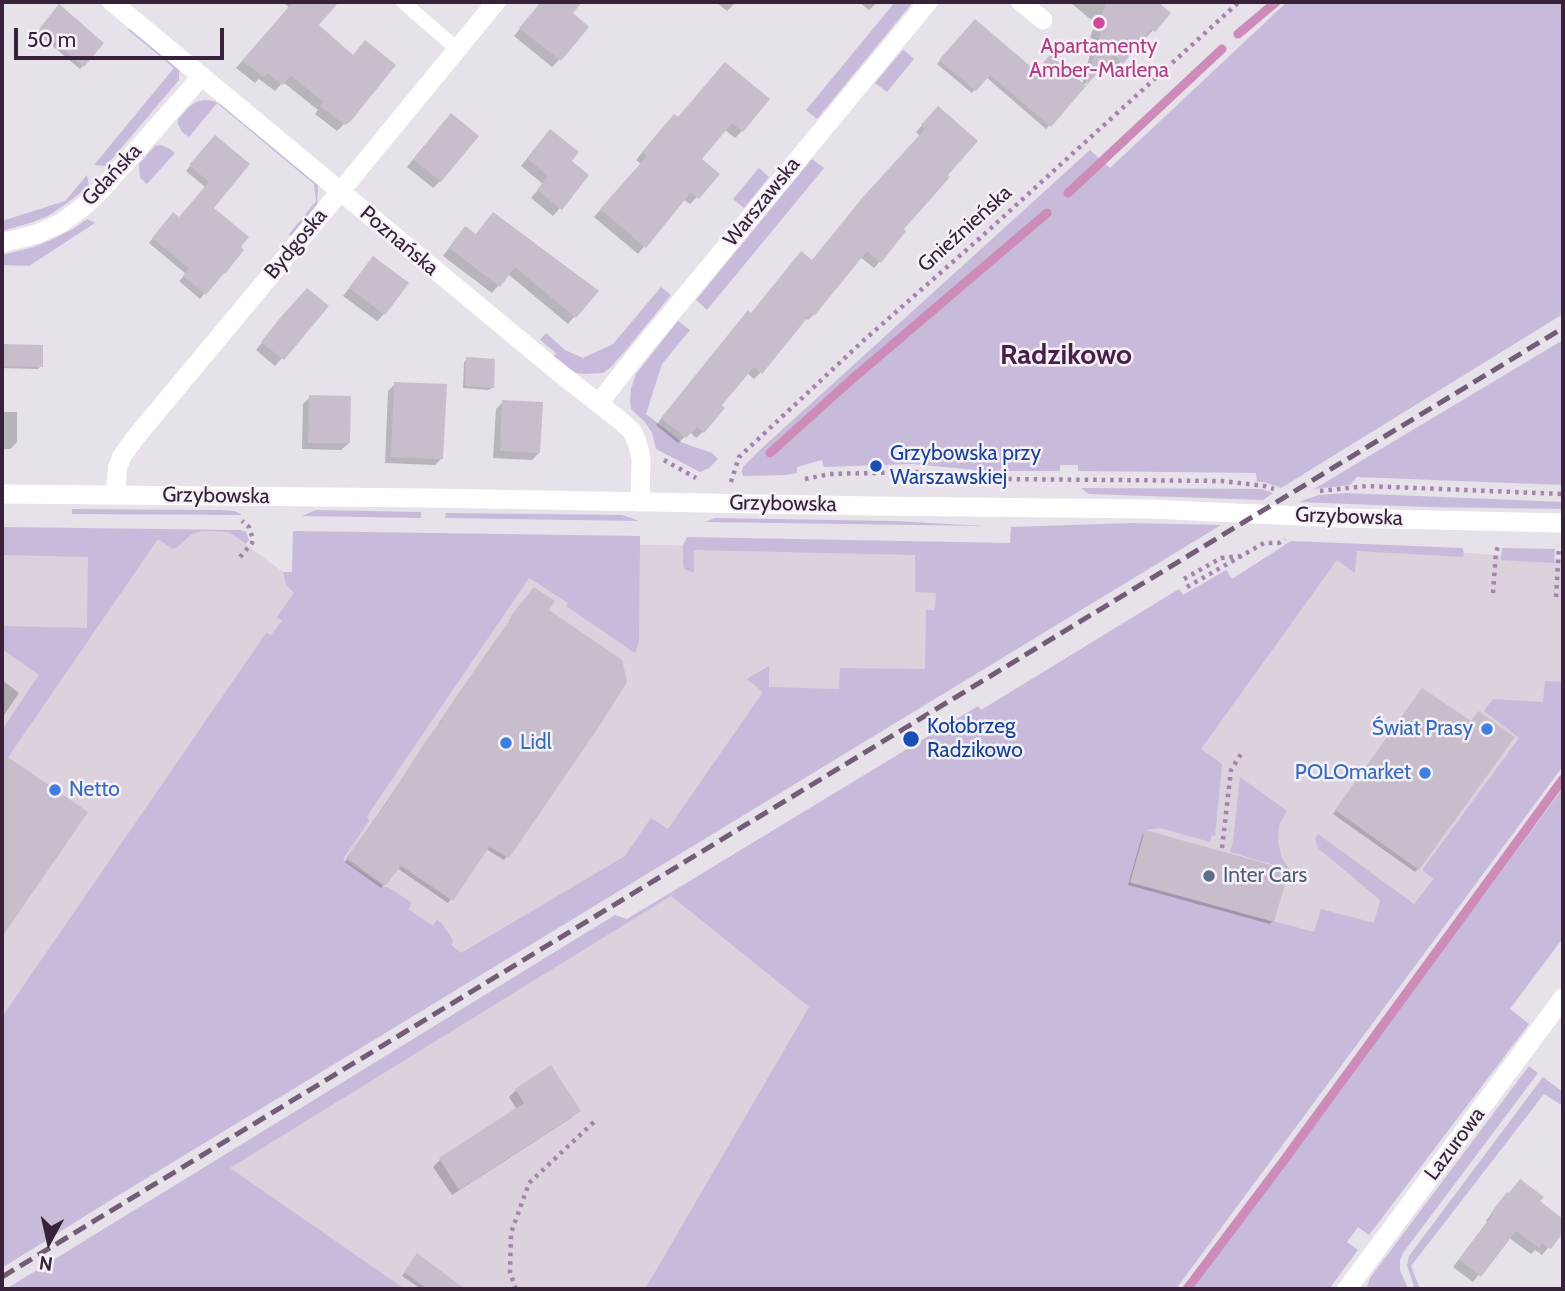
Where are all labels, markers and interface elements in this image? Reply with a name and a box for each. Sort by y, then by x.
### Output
scale bar [18,14,228,58]
marker: Apartamenty Amber-Marlena [1091,15,1107,31]
text: 50 m [27,27,76,52]
place label: Apartamenty Amber-Marlena [1029,34,1169,84]
street label: Gdańska [77,139,147,211]
street label: Warszawska [718,152,806,252]
street label: Gnieźnieńska [913,180,1017,278]
street label: Poznańska [355,201,443,281]
street label: Bydgoska [259,204,333,284]
district label: Radzikowo [1000,339,1132,373]
place label: Grzybowska przy Warszawskiej [890,441,1041,491]
marker: Grzybowska przy Warszawskiej [868,458,884,474]
street label: Grzybowska [162,482,270,510]
street label: Grzybowska [729,490,837,518]
street label: Grzybowska [1295,503,1403,531]
place label: Kołobrzeg Radzikowo [927,714,1023,764]
place label: Świat Prasy [1372,716,1473,742]
marker: Świat Prasy [1479,721,1495,737]
marker: Kołobrzeg Radzikowo [901,729,921,749]
place label: Lidl [520,730,552,756]
marker: Lidl [498,735,514,751]
place label: POLOmarket [1295,760,1411,786]
marker: POLOmarket [1417,765,1433,781]
place label: Netto [69,777,120,803]
marker: Netto [47,782,63,798]
place label: Inter Cars [1223,863,1307,889]
marker: Inter Cars [1201,868,1217,884]
street label: Lazurowa [1420,1103,1490,1185]
north arrow [14,1207,84,1277]
text: N [38,1251,54,1276]

